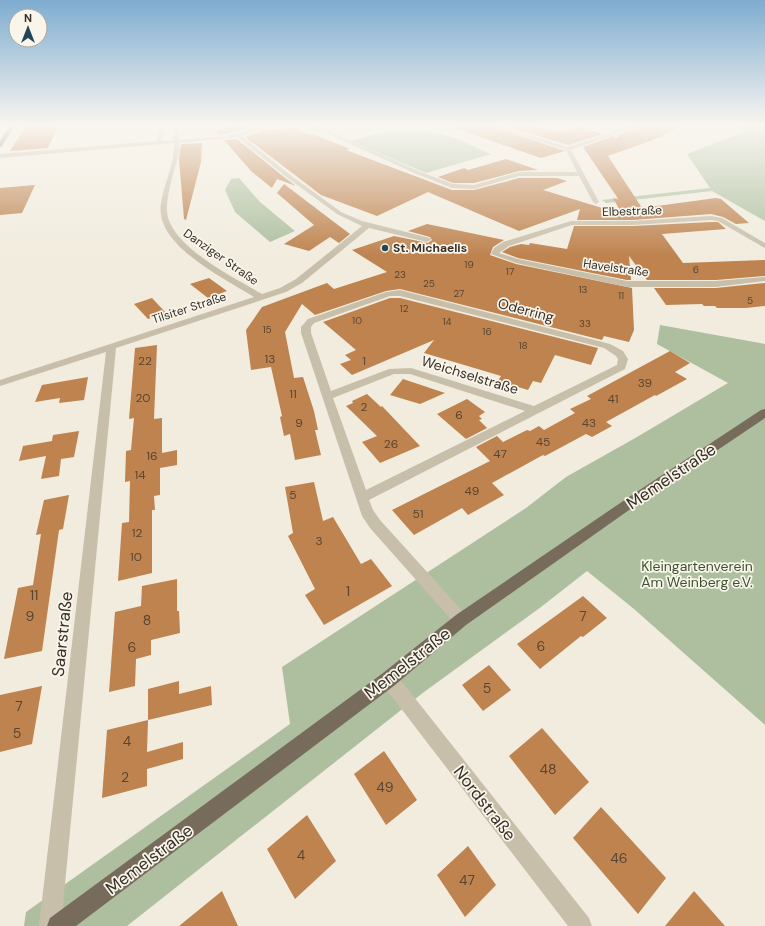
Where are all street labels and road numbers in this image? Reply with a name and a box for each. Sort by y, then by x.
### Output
street label: Elbestraße [602,202,662,220]
street label: Danziger Straße [180,225,262,289]
street label: Havelstraße [582,255,650,281]
street label: Tilsiter Straße [150,288,228,328]
street label: Oderring [496,294,556,326]
street label: Weichselstraße [419,352,521,398]
street label: Memelstraße [622,438,720,514]
street label: Saarstraße [47,590,77,678]
street label: Memelstraße [359,622,455,704]
street label: Nordstraße [449,761,521,845]
street label: Memelstraße [101,819,197,899]

